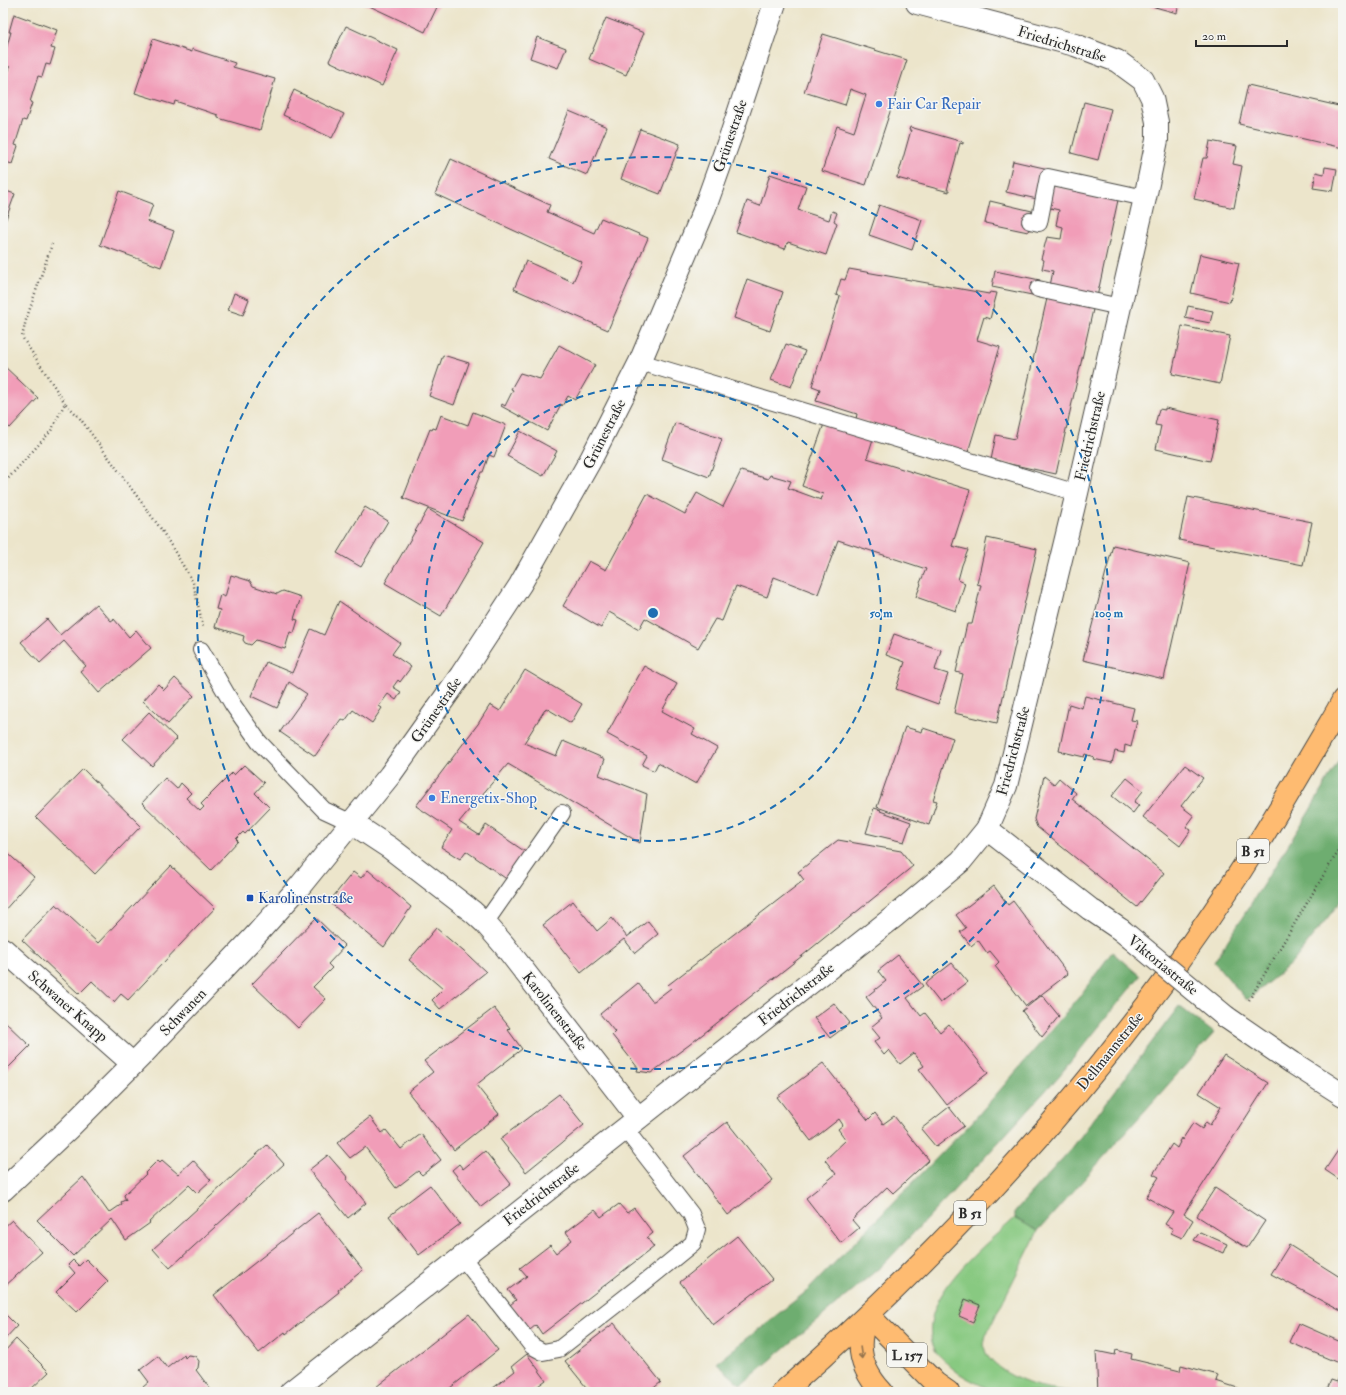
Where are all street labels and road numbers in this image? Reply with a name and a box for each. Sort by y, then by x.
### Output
street label: Friedrichstraße [1015,22,1109,67]
street label: Grünestraße [709,97,752,175]
street label: Friedrichstraße [1071,389,1110,483]
street label: Grünestraße [579,396,630,472]
street label: Grünestraße [407,674,466,747]
street label: Friedrichstraße [992,704,1035,798]
road number: B 51 [1237,839,1269,863]
street label: Viktoriastraße [1123,931,1202,1000]
street label: Friedrichstraße [754,959,838,1030]
street label: Schwaner Knapp [23,966,112,1047]
street label: Karolinenstraße [518,968,591,1055]
street label: Schwanen [156,984,211,1040]
street label: Dellmannstraße [1073,1008,1148,1094]
street label: Friedrichstraße [499,1159,583,1230]
road number: B 51 [954,1201,986,1225]
road number: L 157 [887,1343,927,1367]

